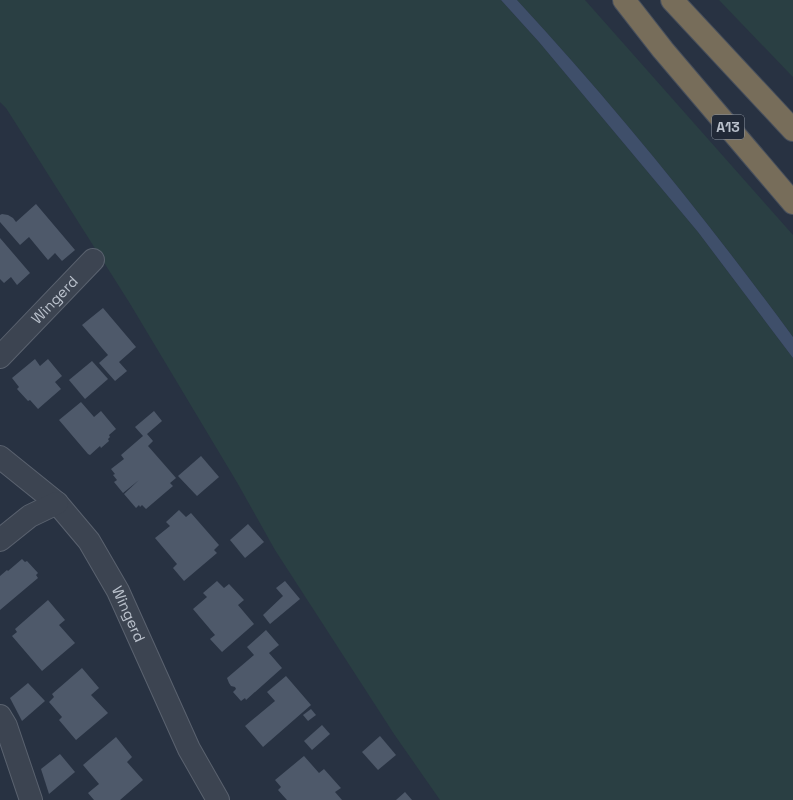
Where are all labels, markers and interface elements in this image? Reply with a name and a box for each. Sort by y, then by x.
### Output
road number: A13 [712,115,744,139]
street label: Wingerd [27,272,82,328]
street label: Wingerd [108,583,150,645]

